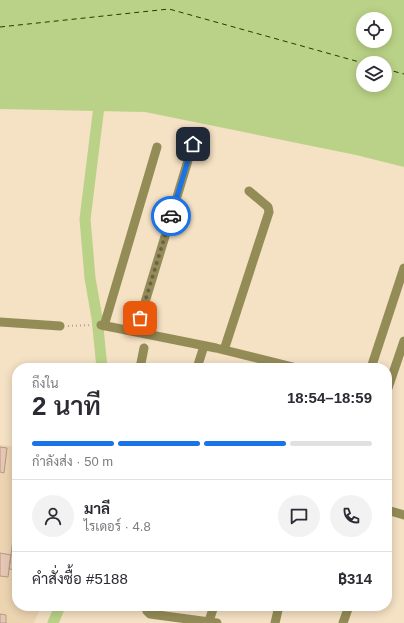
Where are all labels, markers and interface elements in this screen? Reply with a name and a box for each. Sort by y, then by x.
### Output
map controls [356,12,392,92]
button: locate [356,12,392,48]
button: layers [356,56,392,92]
pin [176,127,210,161]
icon: home [182,133,204,155]
courier [151,196,191,236]
icon: car [160,205,182,227]
pin [123,301,157,335]
icon: bag [129,307,151,329]
text: ถึงใน [32,376,59,391]
text: 18:54–18:59 [287,389,372,406]
text: 2 นาที [32,391,101,421]
text: กำลังส่ง · 50 m [32,454,113,469]
button: person [32,495,74,537]
button: chat [278,495,320,537]
button: phone [330,495,372,537]
text: มาลี [84,500,110,517]
text: ไรเดอร์ · 4.8 [84,519,151,534]
text: คำสั่งซื้อ #5188 [32,570,128,587]
text: ฿314 [338,570,372,587]

